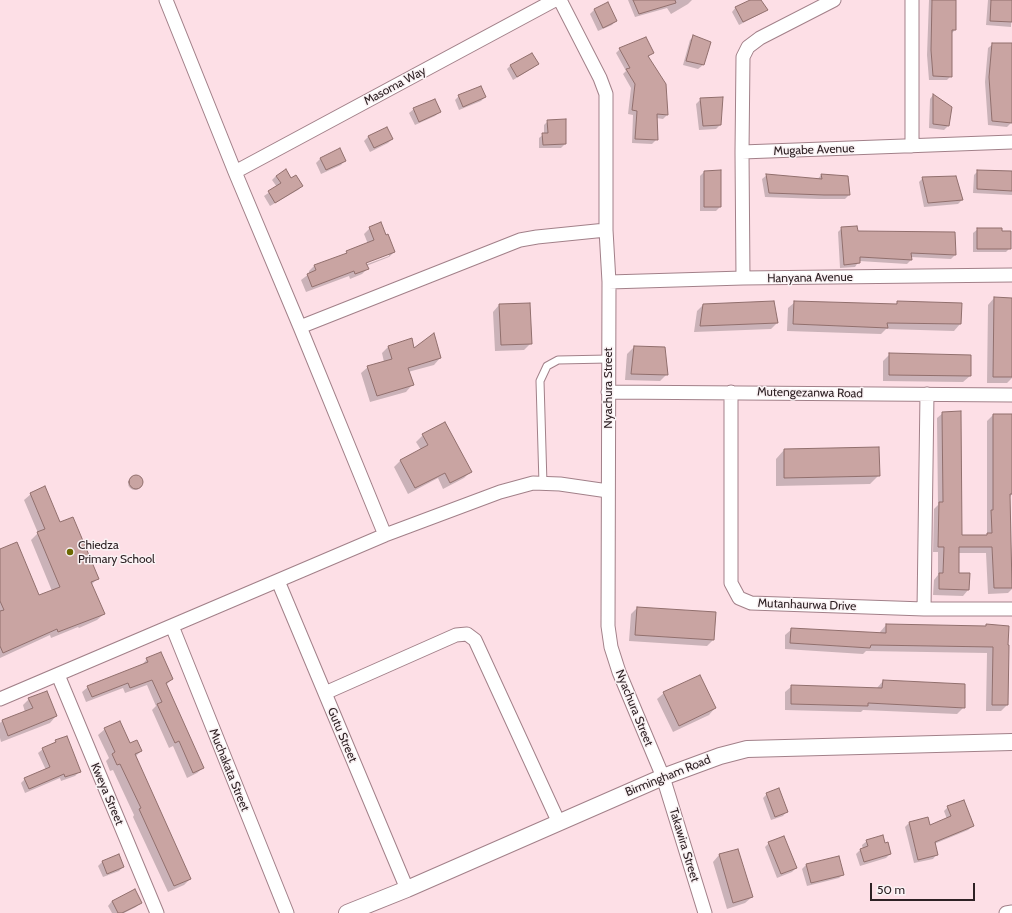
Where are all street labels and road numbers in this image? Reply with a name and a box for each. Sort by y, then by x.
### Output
street label: Masoma Way [361,64,429,108]
street label: Mugabe Avenue [773,141,855,159]
street label: Hanyana Avenue [767,270,853,286]
street label: Nyachura Street [601,347,615,429]
street label: Mutengezanwa Road [757,385,863,401]
street label: Mutanhaurwa Drive [757,596,857,614]
street label: Nyachura Street [612,668,656,748]
street label: Gutu Street [324,705,360,765]
street label: Muchakata Street [206,727,252,813]
street label: Birmingham Road [623,752,713,800]
street label: Kweya Street [87,761,127,827]
street label: Takawira Street [666,806,702,884]

